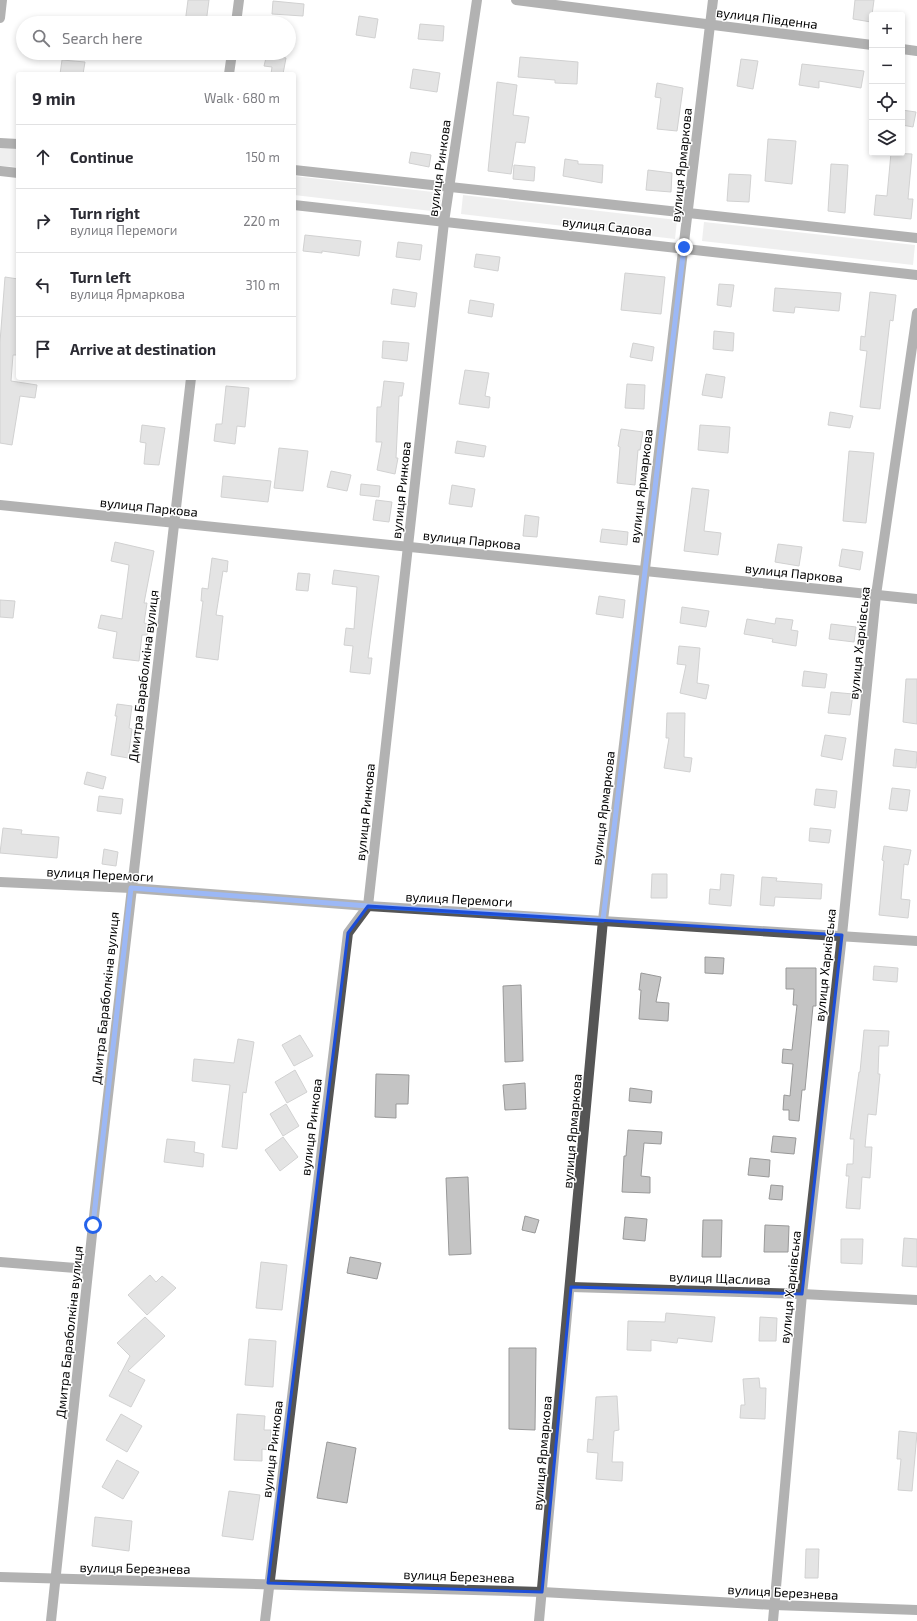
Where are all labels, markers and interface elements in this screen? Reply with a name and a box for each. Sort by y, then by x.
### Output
street label: вулиця Південна [715,4,819,32]
map controls [869,12,905,156]
button: + [869,12,905,48]
search box [16,16,296,60]
icon: search [30,27,52,49]
text: Search here [62,29,143,47]
button: − [869,48,905,84]
button: locate [869,84,905,120]
text: 9 min [32,88,76,108]
text: Walk · 680 m [204,90,280,106]
street label: вулиця Ярмаркова [667,107,695,223]
street label: вулиця Ринкова [424,118,454,218]
button: layers [869,120,905,156]
icon: ahead [32,146,54,168]
text: Continue [70,148,133,166]
text: 150 m [246,149,280,165]
text: Turn right [70,204,140,222]
icon: right [32,210,54,232]
text: 220 m [243,213,280,229]
street label: вулиця Садова [561,213,653,239]
text: вулиця Перемоги [70,222,177,238]
route end [675,238,693,256]
text: Turn left [70,268,131,286]
icon: left [32,274,54,296]
text: 310 m [245,277,280,293]
text: вулиця Ярмаркова [70,286,185,302]
icon: arrive [32,338,54,360]
text: Arrive at destination [70,340,216,358]
street label: вулиця Ярмаркова [626,428,656,544]
street label: вулиця Ринкова [388,441,414,539]
street label: вулиця Паркова [99,494,199,520]
street label: вулиця Паркова [422,527,522,553]
street label: вулиця Паркова [744,560,844,586]
street label: вулиця Харківська [845,586,873,700]
street label: Дмитра Бараболкіна вулиця [124,589,162,763]
street label: вулиця Ярмаркова [588,750,618,866]
street label: вулиця Ринкова [352,763,378,861]
street label: вулиця Перемоги [46,863,154,885]
street label: вулиця Перемоги [405,888,513,910]
street label: вулиця Харківська [811,908,839,1022]
street label: Дмитра Бараболкіна вулиця [88,911,122,1085]
street label: вулиця Ярмаркова [559,1073,585,1189]
street label: вулиця Ринкова [297,1077,325,1177]
route start [84,1216,102,1234]
street label: вулиця Харківська [776,1230,804,1344]
street label: Дмитра Бараболкіна вулиця [52,1245,86,1419]
street label: вулиця Щаслива [669,1268,771,1288]
street label: вулиця Ярмаркова [529,1395,555,1511]
street label: вулиця Ринкова [258,1399,286,1499]
street label: вулиця Березнева [79,1559,191,1577]
street label: вулиця Березнева [403,1566,515,1586]
street label: вулиця Березнева [727,1581,839,1603]

